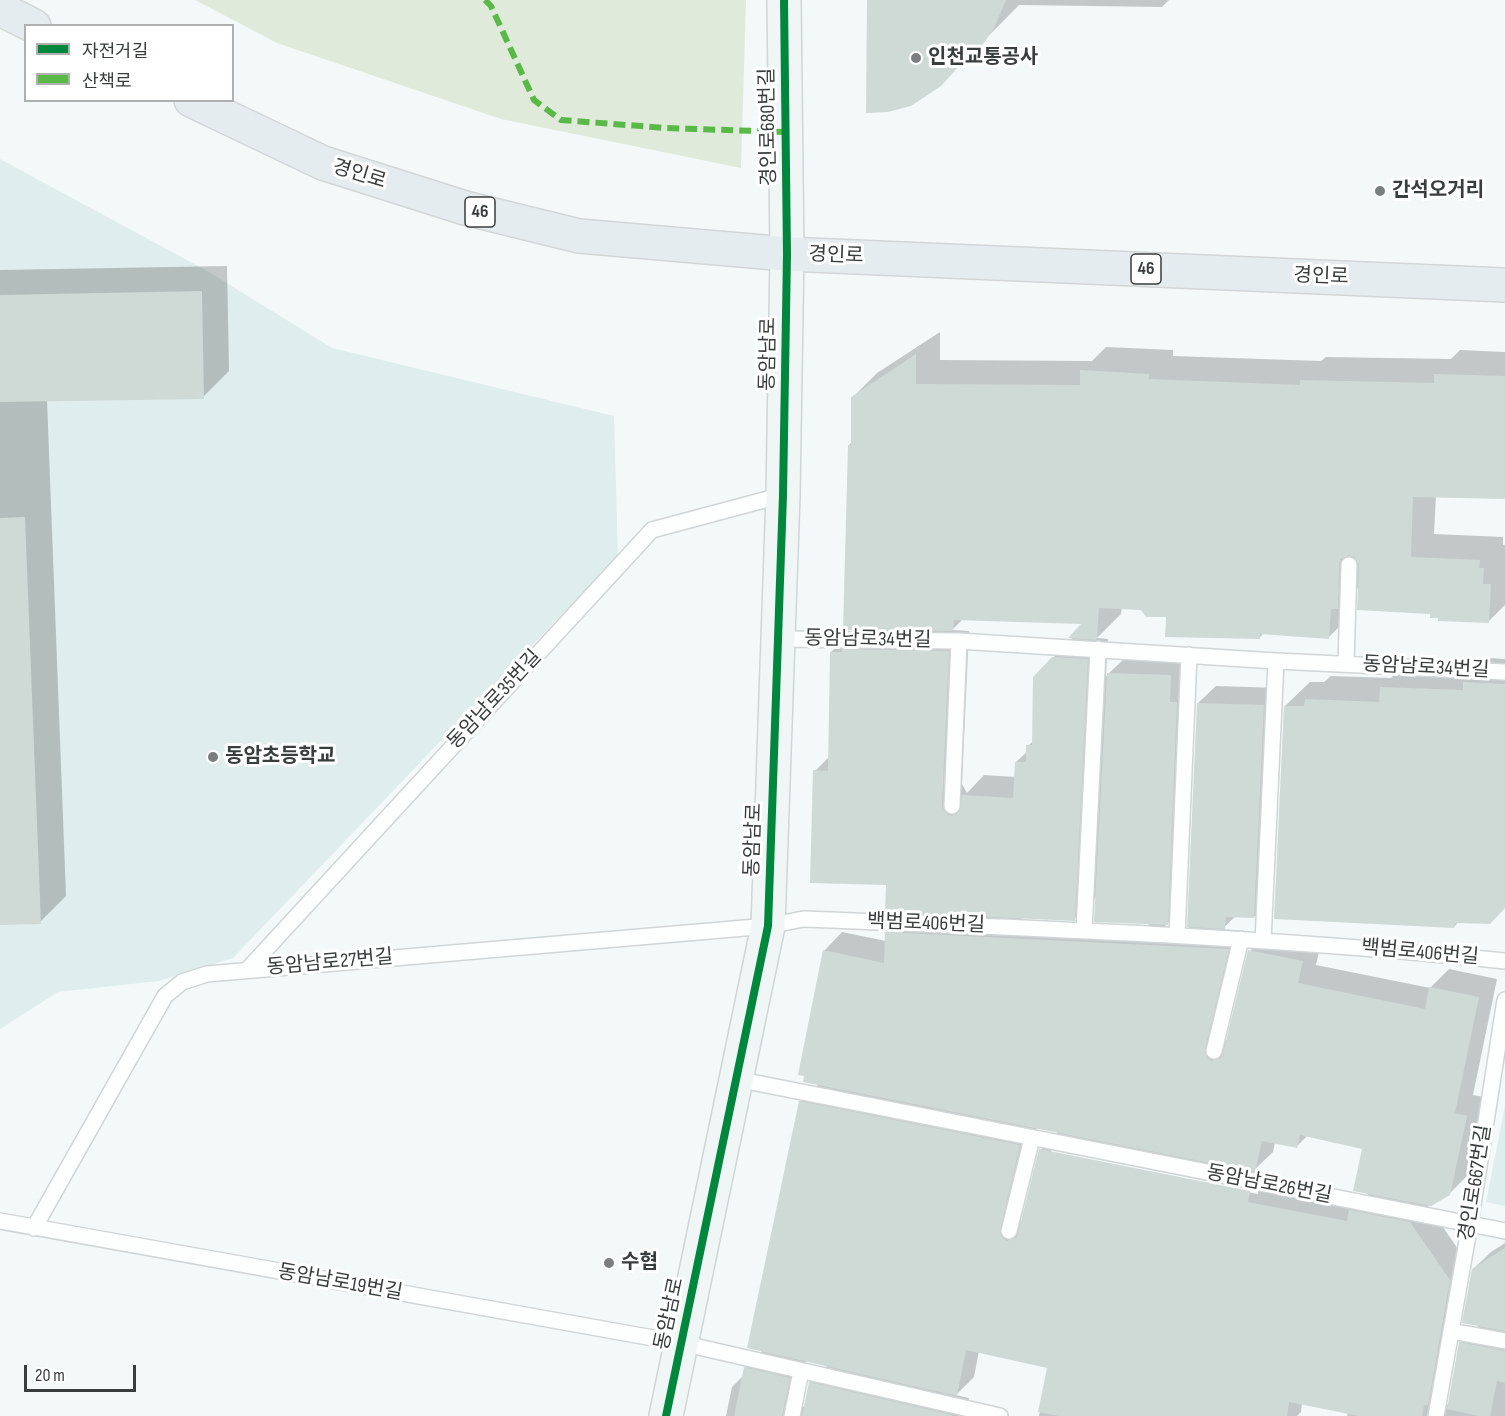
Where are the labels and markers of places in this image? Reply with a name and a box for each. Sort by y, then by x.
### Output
place label: 인천교통공사 [928,46,1038,70]
marker: 인천교통공사 [909,51,923,65]
place label: 간석오거리 [1392,179,1484,203]
marker: 간석오거리 [1373,184,1387,198]
place label: 동암초등학교 [225,745,335,769]
marker: 동암초등학교 [206,750,220,764]
place label: 수협 [621,1251,658,1275]
marker: 수협 [602,1256,616,1270]

